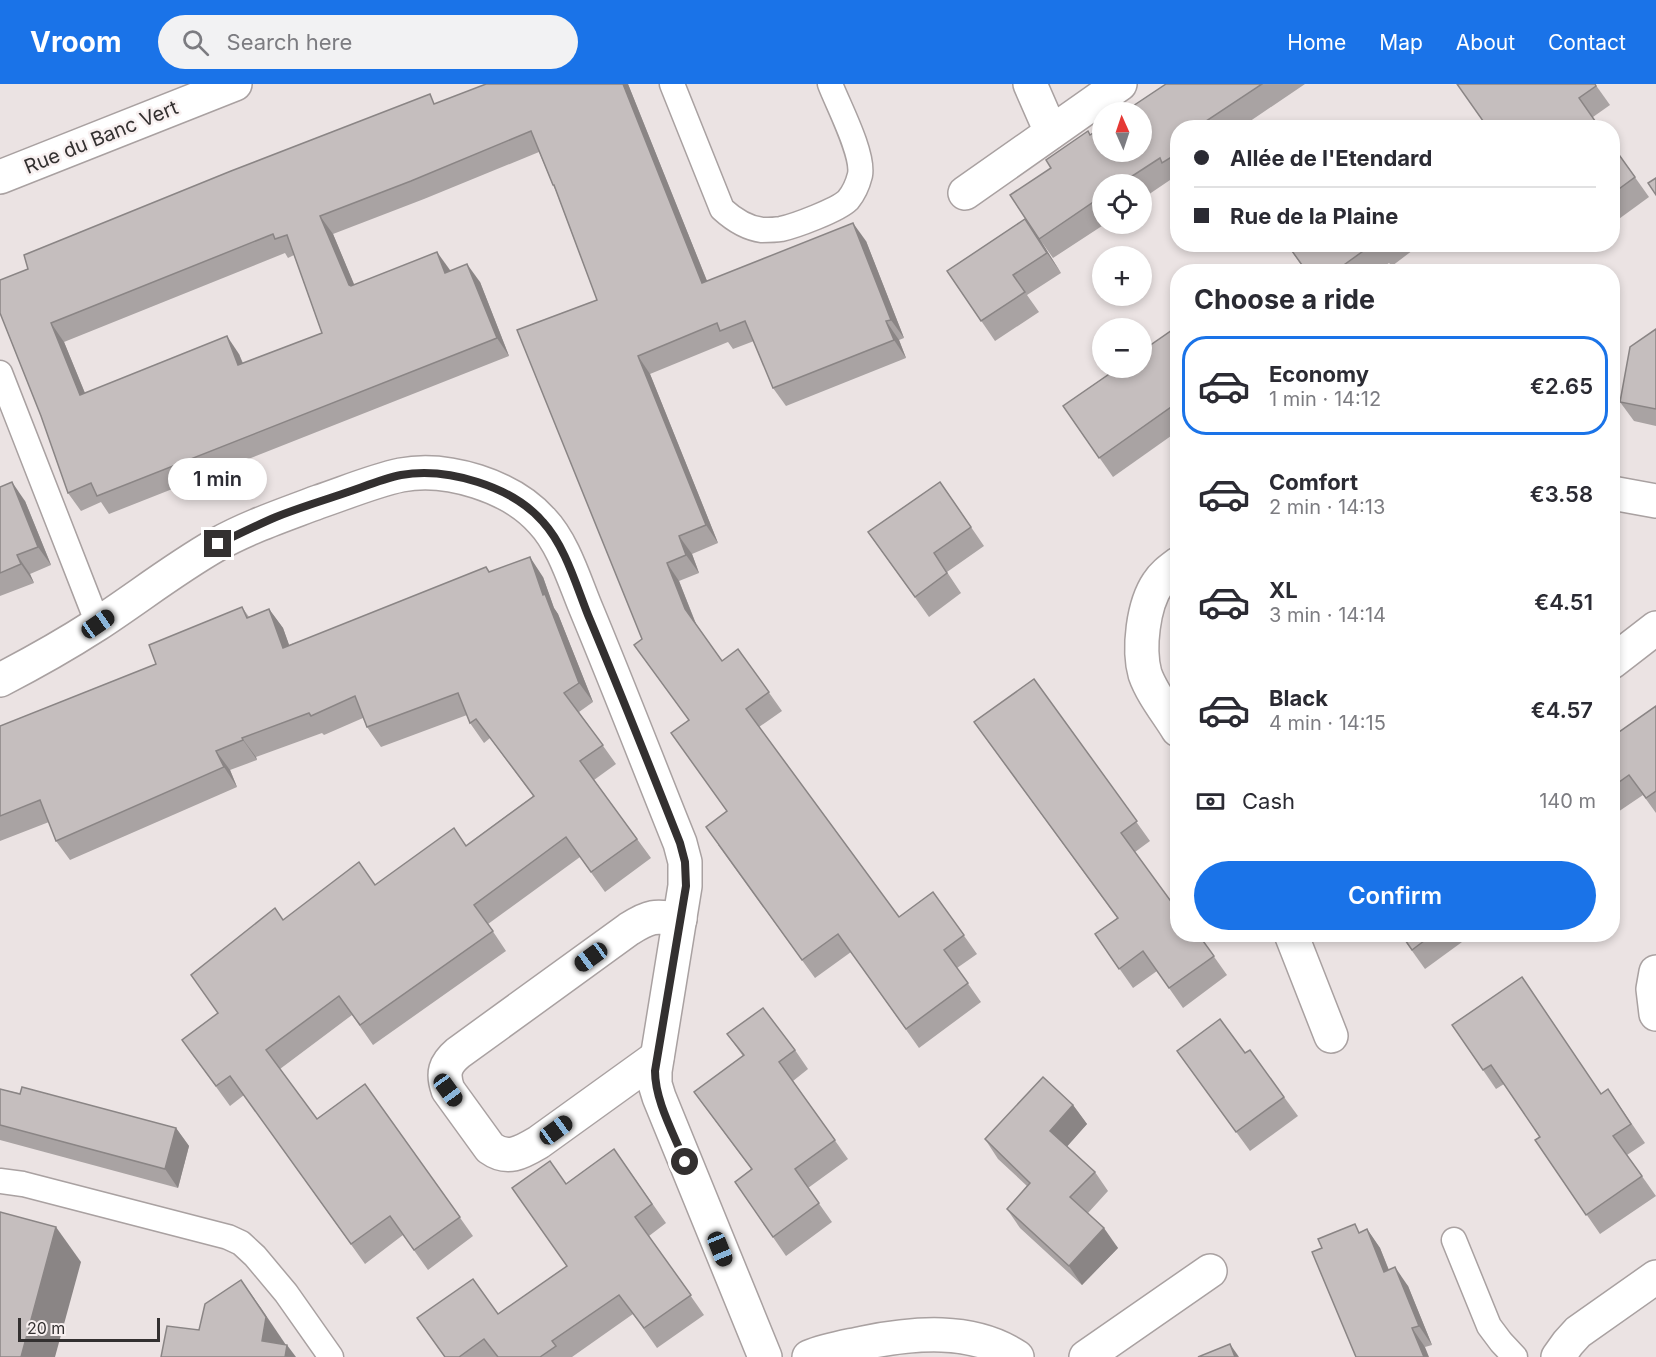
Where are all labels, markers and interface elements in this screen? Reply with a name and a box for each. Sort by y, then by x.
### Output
search box [158,15,578,69]
text: Vroom [30,25,122,59]
icon: search [179,26,212,59]
text: Search here [227,29,352,55]
text: Home [1287,30,1346,55]
text: Map [1379,30,1423,55]
text: About [1456,30,1515,55]
text: Contact [1548,30,1626,55]
street label: Rue du Banc Vert [21,95,182,179]
north arrow [1092,102,1152,162]
map controls [1092,102,1152,378]
text: Allée de l'Etendard [1230,145,1432,171]
button: locate [1092,174,1152,234]
text: Rue de la Plaine [1230,203,1398,229]
button: + [1092,246,1152,306]
text: Choose a ride [1194,283,1375,316]
button: − [1092,318,1152,378]
icon: car [1197,359,1251,413]
text: Economy [1269,361,1369,387]
text: €2.65 [1530,373,1593,399]
text: 1 min · 14:12 [1269,387,1381,411]
callout: 1 min [168,457,268,499]
text: 1 min [193,467,242,491]
icon: car [1197,467,1251,521]
text: Comfort [1269,469,1358,495]
text: €3.58 [1530,481,1593,507]
text: 2 min · 14:13 [1269,495,1385,519]
route end [204,530,231,557]
icon: car [1197,575,1251,629]
text: XL [1269,577,1298,603]
text: €4.51 [1534,589,1593,615]
text: 3 min · 14:14 [1269,603,1386,627]
car [78,606,118,642]
icon: car [1197,683,1251,737]
text: Black [1269,685,1328,711]
text: €4.57 [1531,697,1593,723]
text: 4 min · 14:15 [1269,711,1386,735]
icon: cash [1194,785,1227,818]
text: Cash [1242,788,1295,814]
text: 140 m [1539,789,1596,813]
button: Confirm [1194,861,1596,930]
car [571,939,611,975]
car [430,1070,466,1110]
car [536,1112,576,1148]
route start [671,1148,698,1175]
car [705,1229,735,1269]
scale bar [18,1315,160,1342]
text: 20 m [27,1318,65,1338]

